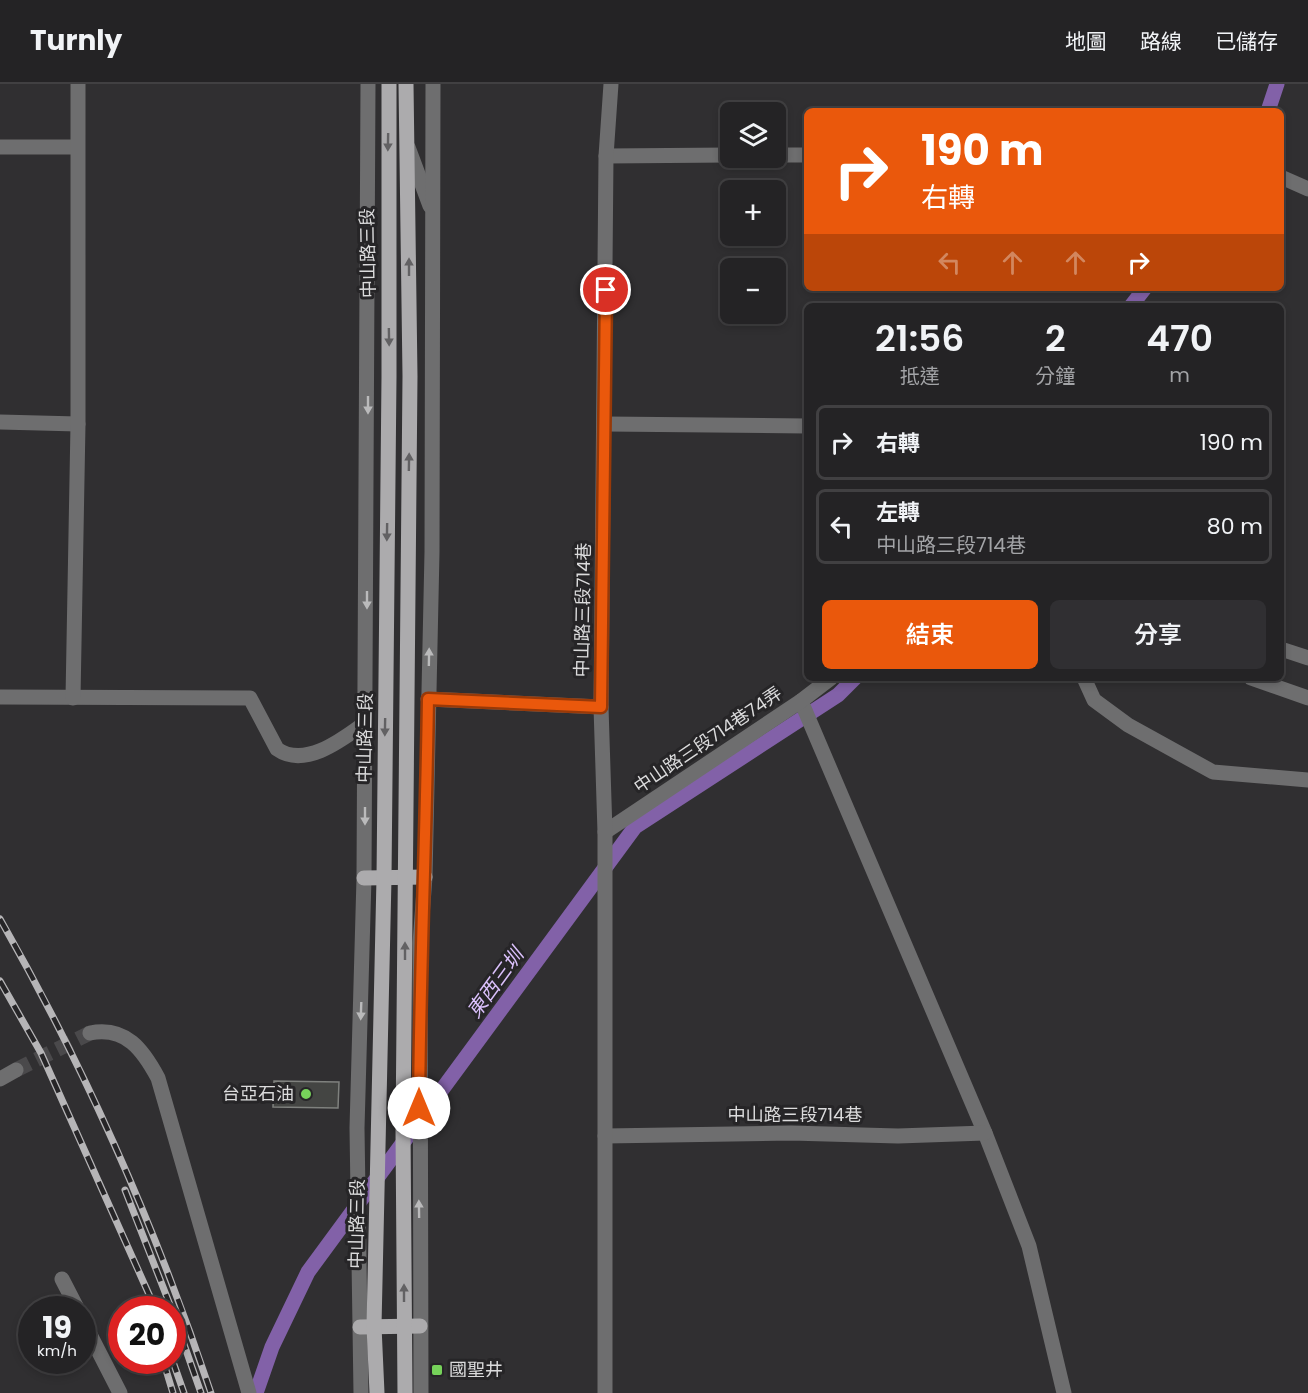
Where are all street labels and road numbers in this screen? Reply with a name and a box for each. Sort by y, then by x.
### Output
street label: 中山路三段 [354,208,381,298]
street label: 中山路三段714巷 [569,542,596,678]
street label: 中山路三段714巷74弄 [629,681,787,799]
street label: 中山路三段 [351,693,378,783]
street label: 中山路三段714巷 [728,1102,862,1127]
street label: 中山路三段 [343,1179,370,1269]

